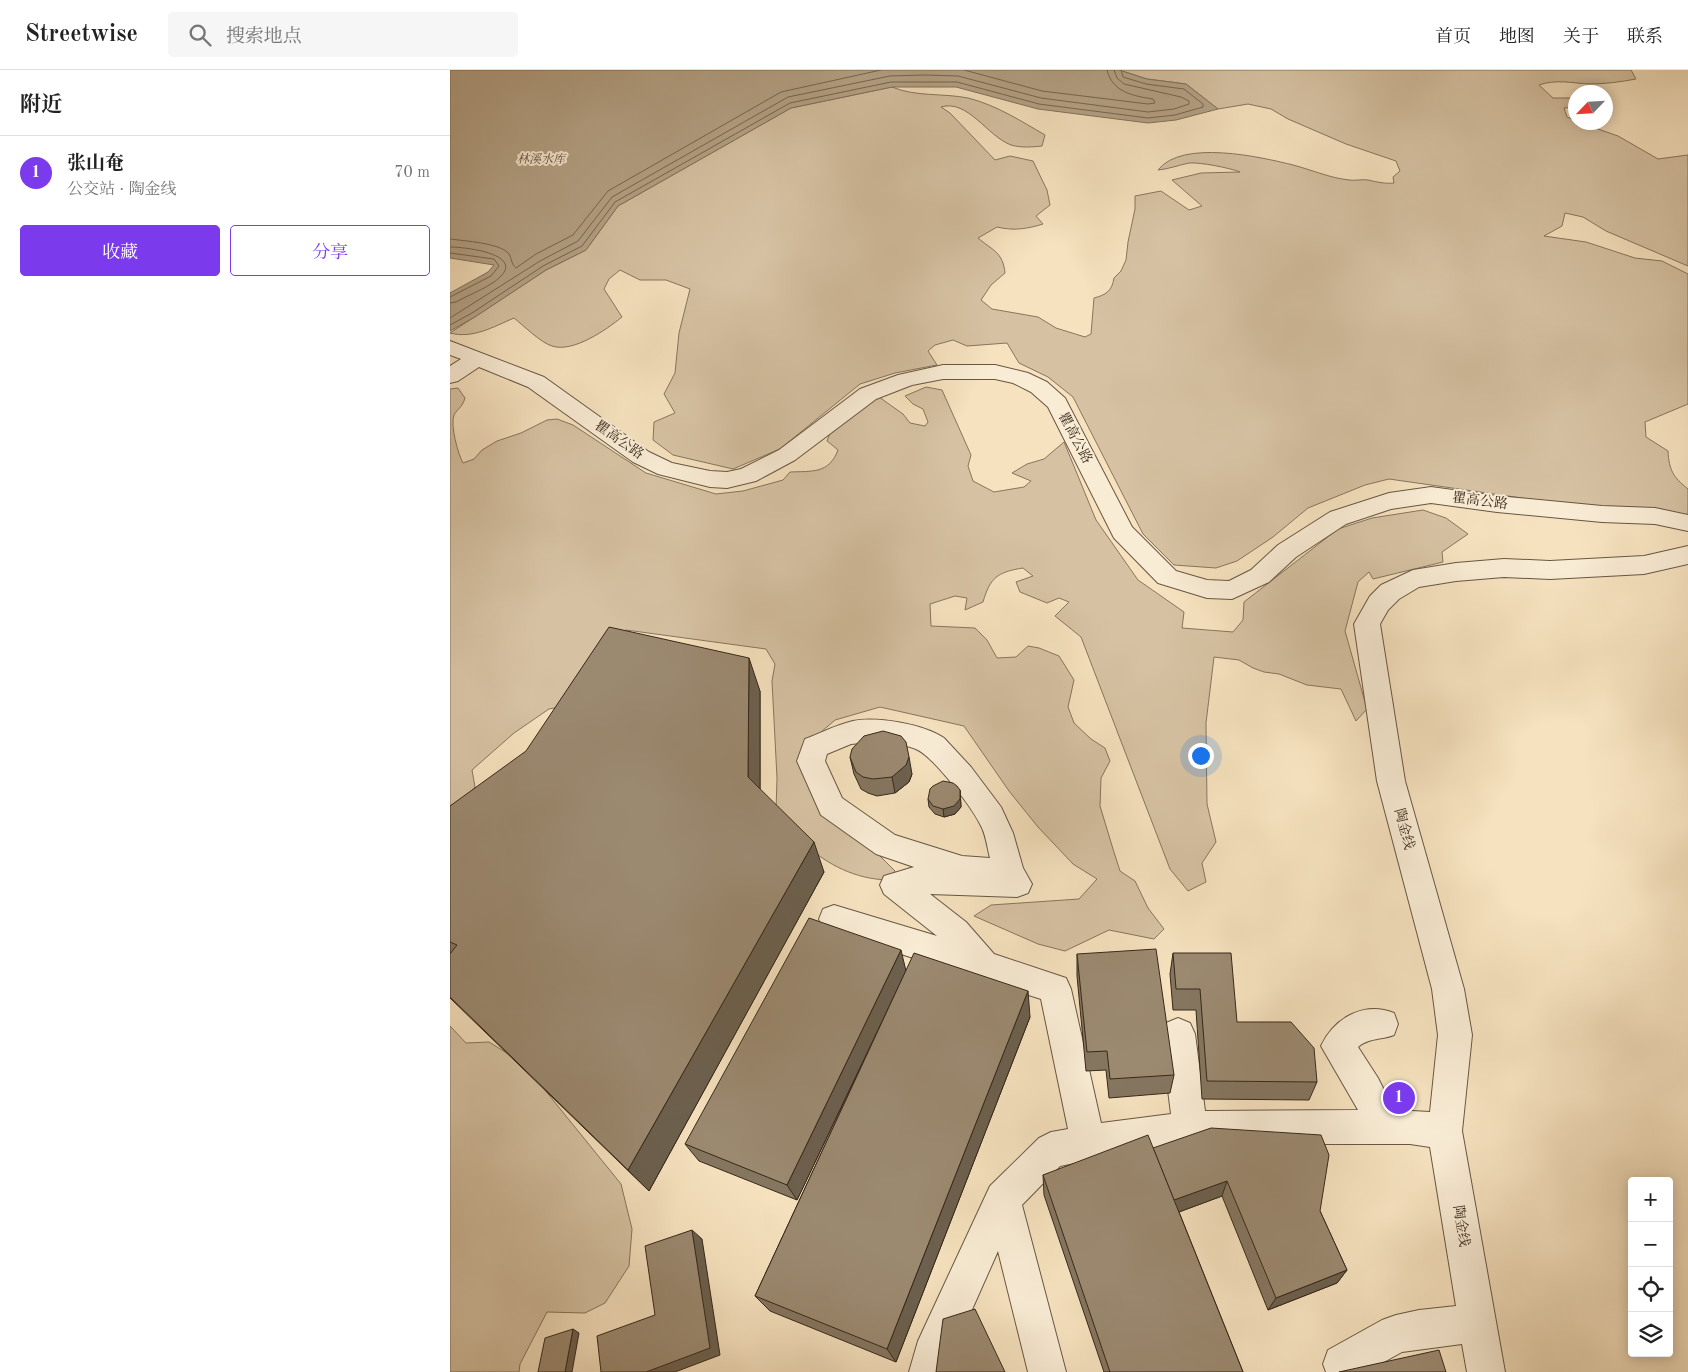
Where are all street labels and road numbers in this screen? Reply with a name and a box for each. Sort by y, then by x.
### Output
street label: 瞿高公路 [1056,410,1095,466]
street label: 瞿高公路 [592,417,647,462]
street label: 瞿高公路 [1451,490,1509,511]
street label: 陶金线 [1392,807,1417,851]
street label: 陶金线 [1451,1204,1472,1248]

